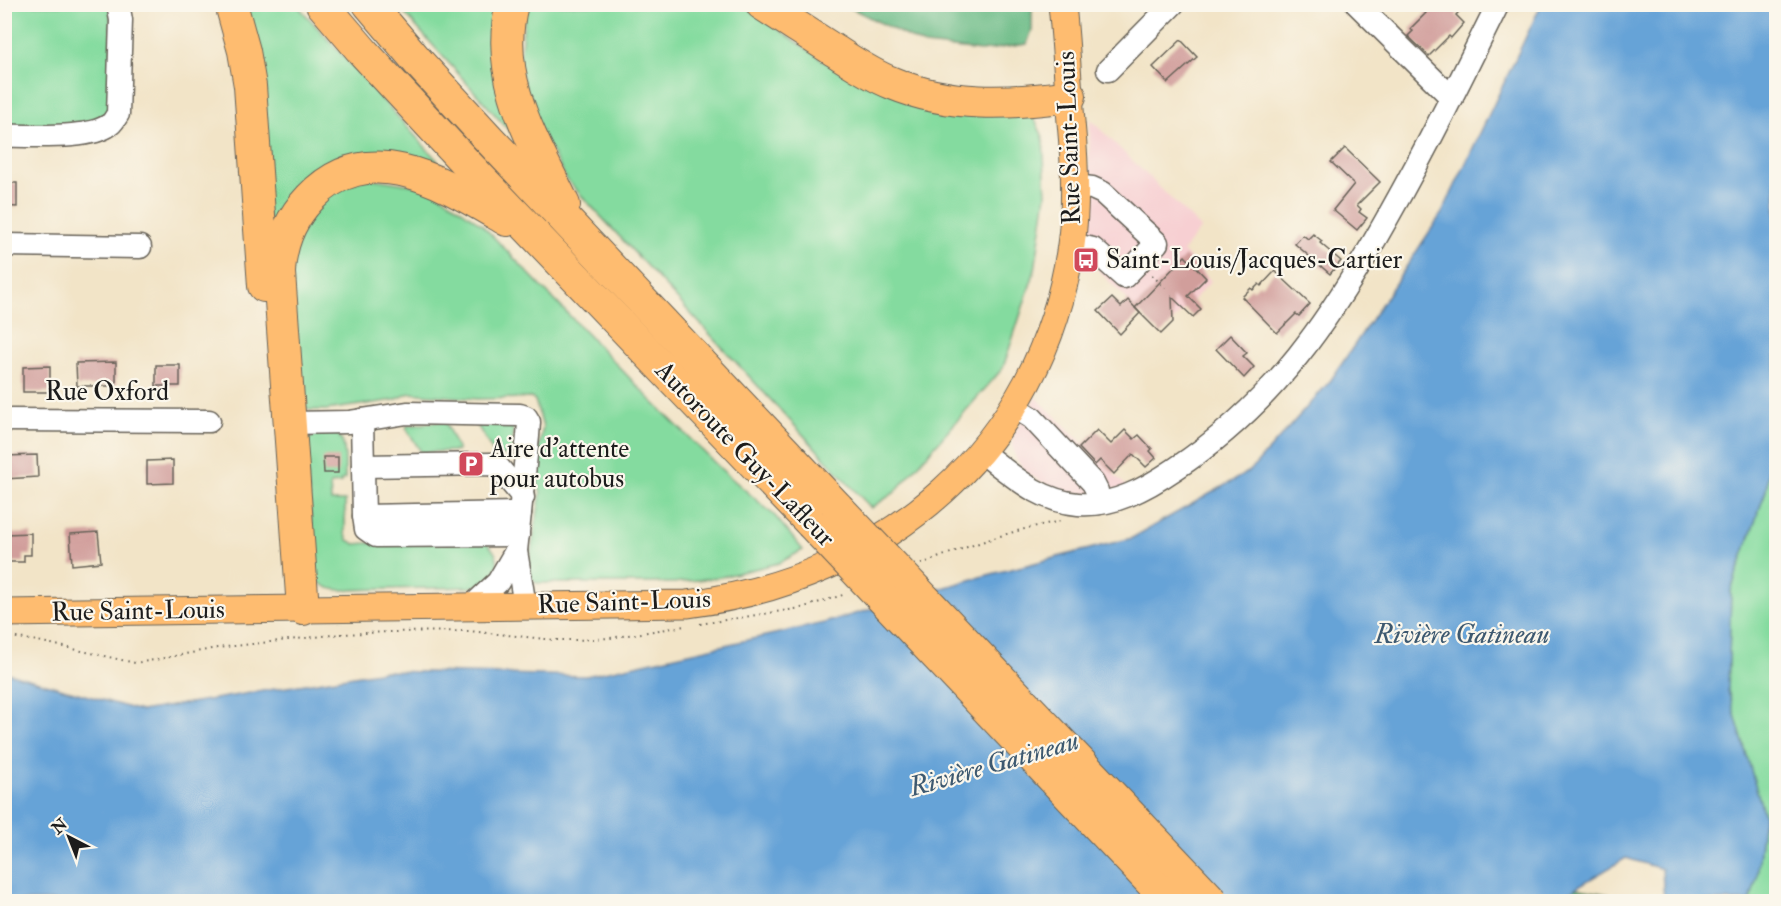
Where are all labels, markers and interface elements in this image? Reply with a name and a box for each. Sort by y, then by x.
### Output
street label: Rue Saint-Louis [1050,51,1088,225]
place label: Saint-Louis/Jacques-Cartier [1106,244,1403,276]
bus stop icon: Saint-Louis/Jacques-Cartier [1071,245,1101,275]
street label: Autoroute Guy-Lafleur [647,354,842,554]
street label: Rue Oxford [45,376,169,408]
place label: Aire d'attente pour autobus [489,433,629,496]
parking icon: Aire d'attente pour autobus [456,449,486,479]
street label: Rue Saint-Louis [537,583,711,621]
street label: Rue Saint-Louis [51,593,225,629]
water label: Rivière Gatineau [1374,618,1550,651]
water label: Rivière Gatineau [904,724,1083,804]
north arrow [39,807,99,867]
text: N [47,814,72,839]

